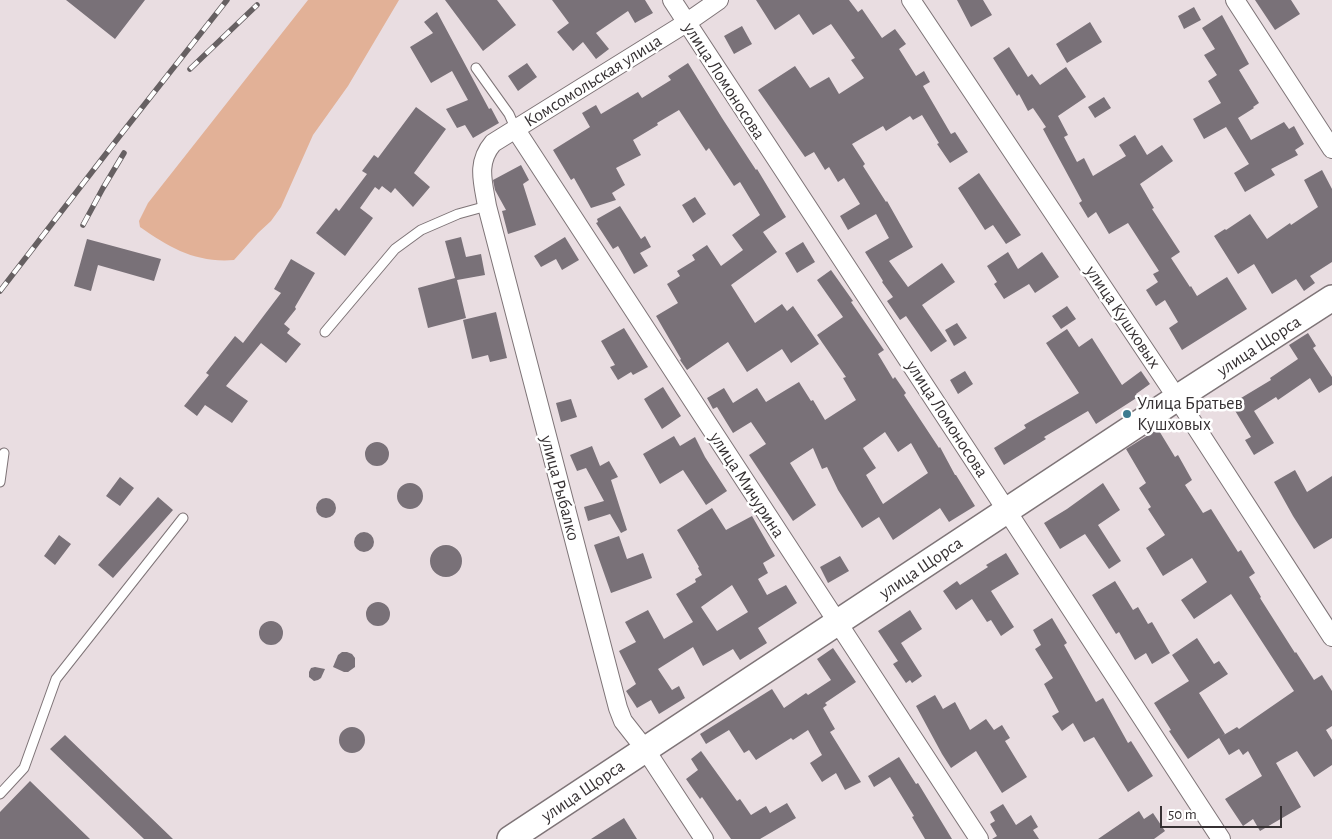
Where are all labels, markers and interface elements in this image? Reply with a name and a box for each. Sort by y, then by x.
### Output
street label: улица Ломоносова [678,19,770,143]
street label: Комсомольская улица [520,30,666,132]
street label: улица Кушховых [1081,261,1165,373]
street label: улица Щорса [1213,311,1305,381]
street label: улица Ломоносова [901,357,993,481]
place label: Улица Братьев Кушховых [1137,393,1243,436]
marker: Улица Братьев Кушховых [1121,408,1133,420]
street label: улица Мичурина [705,428,789,542]
street label: улица Рыбалко [536,433,584,543]
street label: улица Щорса [875,532,967,604]
street label: улица Щорса [537,755,629,827]
scale bar [1162,796,1284,828]
text: 50 m [1168,807,1197,822]

